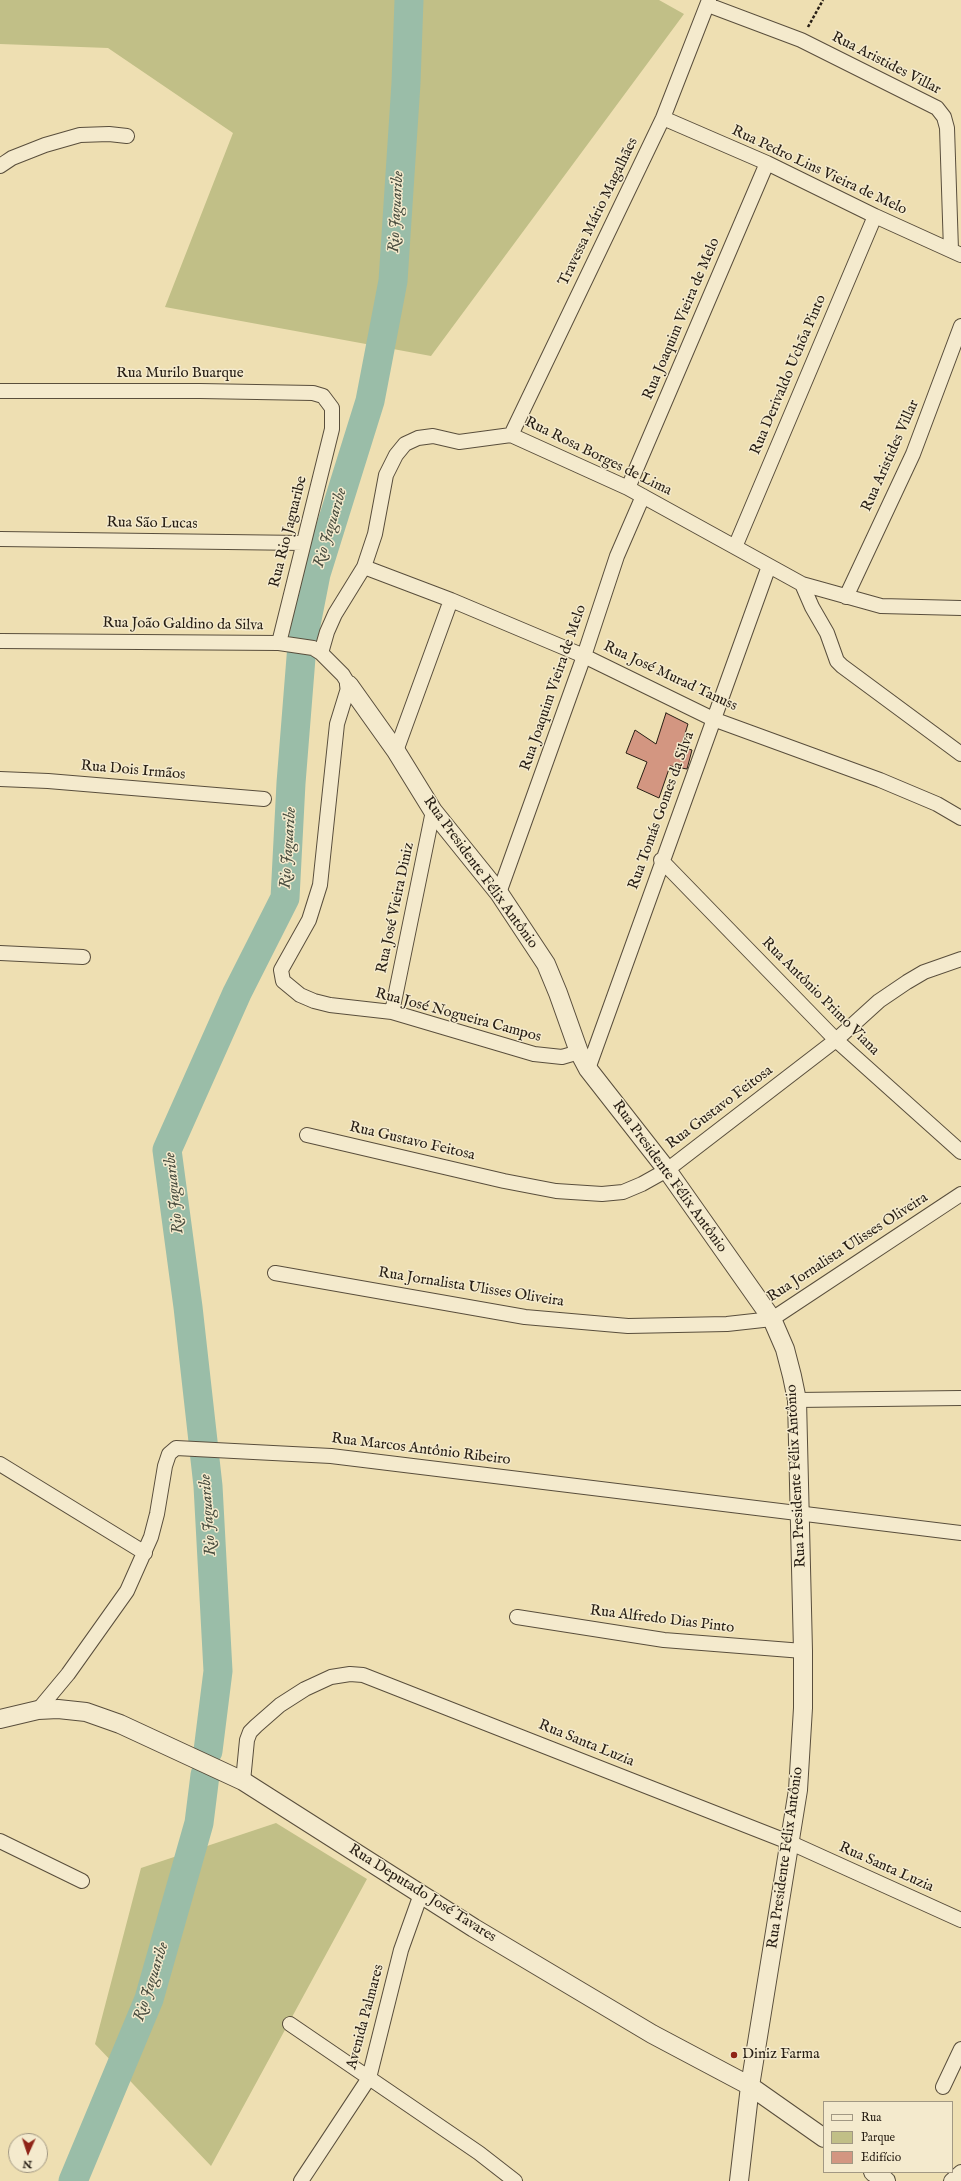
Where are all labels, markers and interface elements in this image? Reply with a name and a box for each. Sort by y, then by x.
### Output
street label: Rua Aristides Villar [828,29,944,99]
street label: Rua Pedro Lins Vieira de Melo [728,122,910,220]
street label: Travessa Mário Magalhães [555,135,643,289]
water label: Rio Jaguaribe [385,171,409,253]
street label: Rua Joaquim Vieira de Melo [640,235,724,403]
street label: Rua Derivaldo Uchõa Pinto [747,292,831,458]
street label: Rua Murilo Buarque [116,365,244,383]
street label: Rua Aristides Villar [858,397,924,515]
street label: Rua Rosa Borges de Lima [522,414,674,500]
street label: Rua Rio Jaguaribe [266,474,312,590]
water label: Rio Jaguaribe [310,486,352,570]
street label: Rua São Lucas [106,514,198,534]
street label: Rua Joaquim Vieira de Melo [517,603,591,773]
street label: Rua João Galdino da Silva [102,615,264,635]
street label: Rua José Murad Tanuss [600,638,740,716]
street label: Rua Tomás Gomes da Silva [625,730,699,892]
street label: Rua Dois Irmãos [80,757,186,785]
street label: Rua Presidente Félix Antônio [419,793,541,953]
water label: Rio Jaguaribe [277,806,301,890]
street label: Rua José Vieira Diniz [373,841,419,975]
street label: Rua Antônio Primo Viana [757,934,883,1060]
street label: Rua José Nogueira Campos [373,985,543,1047]
street label: Rua Gustavo Feitosa [663,1062,777,1154]
street label: Rua Presidente Félix Antônio [608,1097,730,1257]
street label: Rua Gustavo Feitosa [347,1119,477,1165]
water label: Rio Jaguaribe [161,1151,189,1235]
street label: Rua Jornalista Ulisses Oliveira [764,1189,932,1307]
street label: Rua Jornalista Ulisses Oliveira [377,1264,565,1312]
street label: Rua Presidente Félix Antônio [783,1384,811,1568]
street label: Rua Marcos Antônio Ribeiro [330,1430,512,1470]
water label: Rio Jaguaribe [197,1473,221,1557]
street label: Rua Alfredo Dias Pinto [589,1602,735,1638]
street label: Rua Santa Luzia [535,1717,637,1771]
street label: Rua Presidente Félix Antônio [764,1766,808,1950]
street label: Rua Santa Luzia [836,1839,936,1897]
street label: Rua Deputado José Tavares [345,1841,499,1947]
water label: Rio Jaguaribe [130,1940,174,2024]
street label: Avenida Palmares [343,1963,389,2071]
place label: Diniz Farma [742,2046,820,2064]
marker: Diniz Farma [729,2050,739,2060]
legend [823,2101,953,2173]
text: Rua [861,2110,881,2125]
text: Parque [861,2130,895,2145]
north arrow [8,2133,48,2173]
text: Edifício [861,2150,901,2165]
text: N [22,2157,33,2171]

